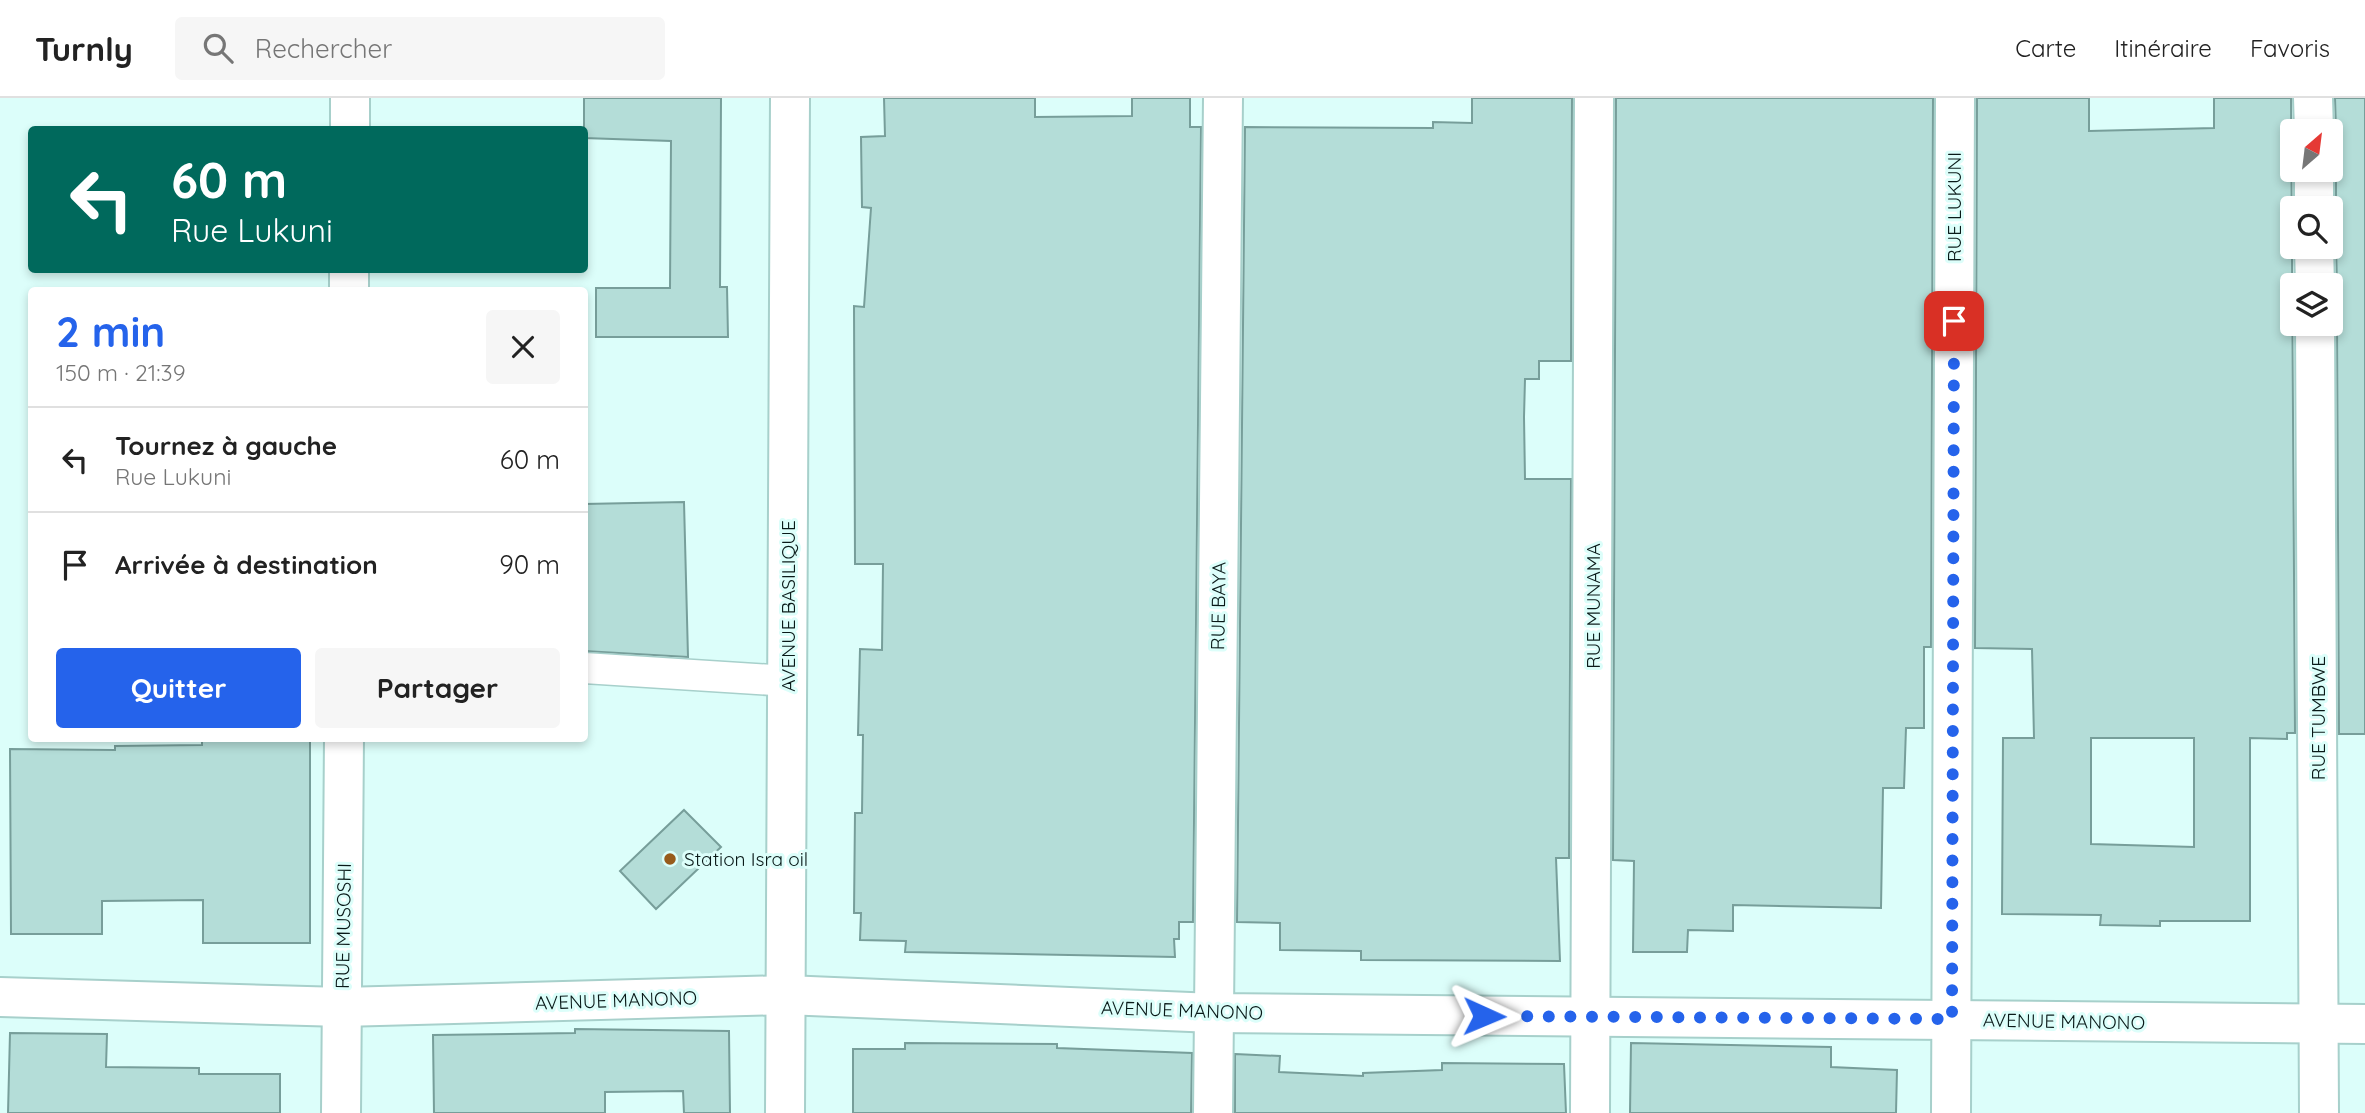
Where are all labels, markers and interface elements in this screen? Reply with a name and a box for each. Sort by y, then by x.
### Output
search box [175,17,665,80]
text: Turnly [35,28,133,69]
icon: search [199,29,237,67]
text: Rechercher [255,32,392,65]
text: Carte [2015,33,2076,63]
text: Itinéraire [2114,33,2212,63]
text: Favoris [2250,33,2330,63]
north arrow [2280,119,2343,182]
map controls [2280,119,2343,336]
text: 60 m [171,149,287,210]
street label: RUE LUKUNI [1942,152,1966,262]
icon: left [56,154,147,245]
button: search [2280,196,2343,259]
text: Rue Lukuni [171,210,333,250]
button: layers [2280,273,2343,336]
pin [1924,291,1984,351]
icon: arrive [1935,302,1973,340]
text: 2 min [56,305,165,358]
button: close [486,310,560,384]
text: 150 m · 21:39 [56,358,185,387]
text: Tournez à gauche [115,429,337,462]
icon: left [56,441,94,479]
text: 60 m [500,443,560,476]
text: Rue Lukuni [115,462,231,491]
street label: AVENUE BASILIQUE [776,520,800,692]
street label: RUE MUNAMA [1581,543,1605,669]
icon: arrive [56,546,94,584]
text: Arrivée à destination [115,548,378,581]
text: 90 m [499,548,560,581]
street label: RUE BAYA [1205,562,1231,650]
button: Quitter [56,648,301,728]
button: Partager [315,648,560,728]
street label: RUE TUMBWE [2306,656,2330,780]
place label: Station Isra oil [684,847,808,871]
marker: Station Isra oil [662,851,678,867]
street label: RUE MUSOSHI [330,863,356,989]
position arrow [1447,979,1521,1053]
street label: AVENUE MANONO [535,985,697,1015]
street label: AVENUE MANONO [1101,995,1263,1025]
street label: AVENUE MANONO [1983,1008,2145,1034]

